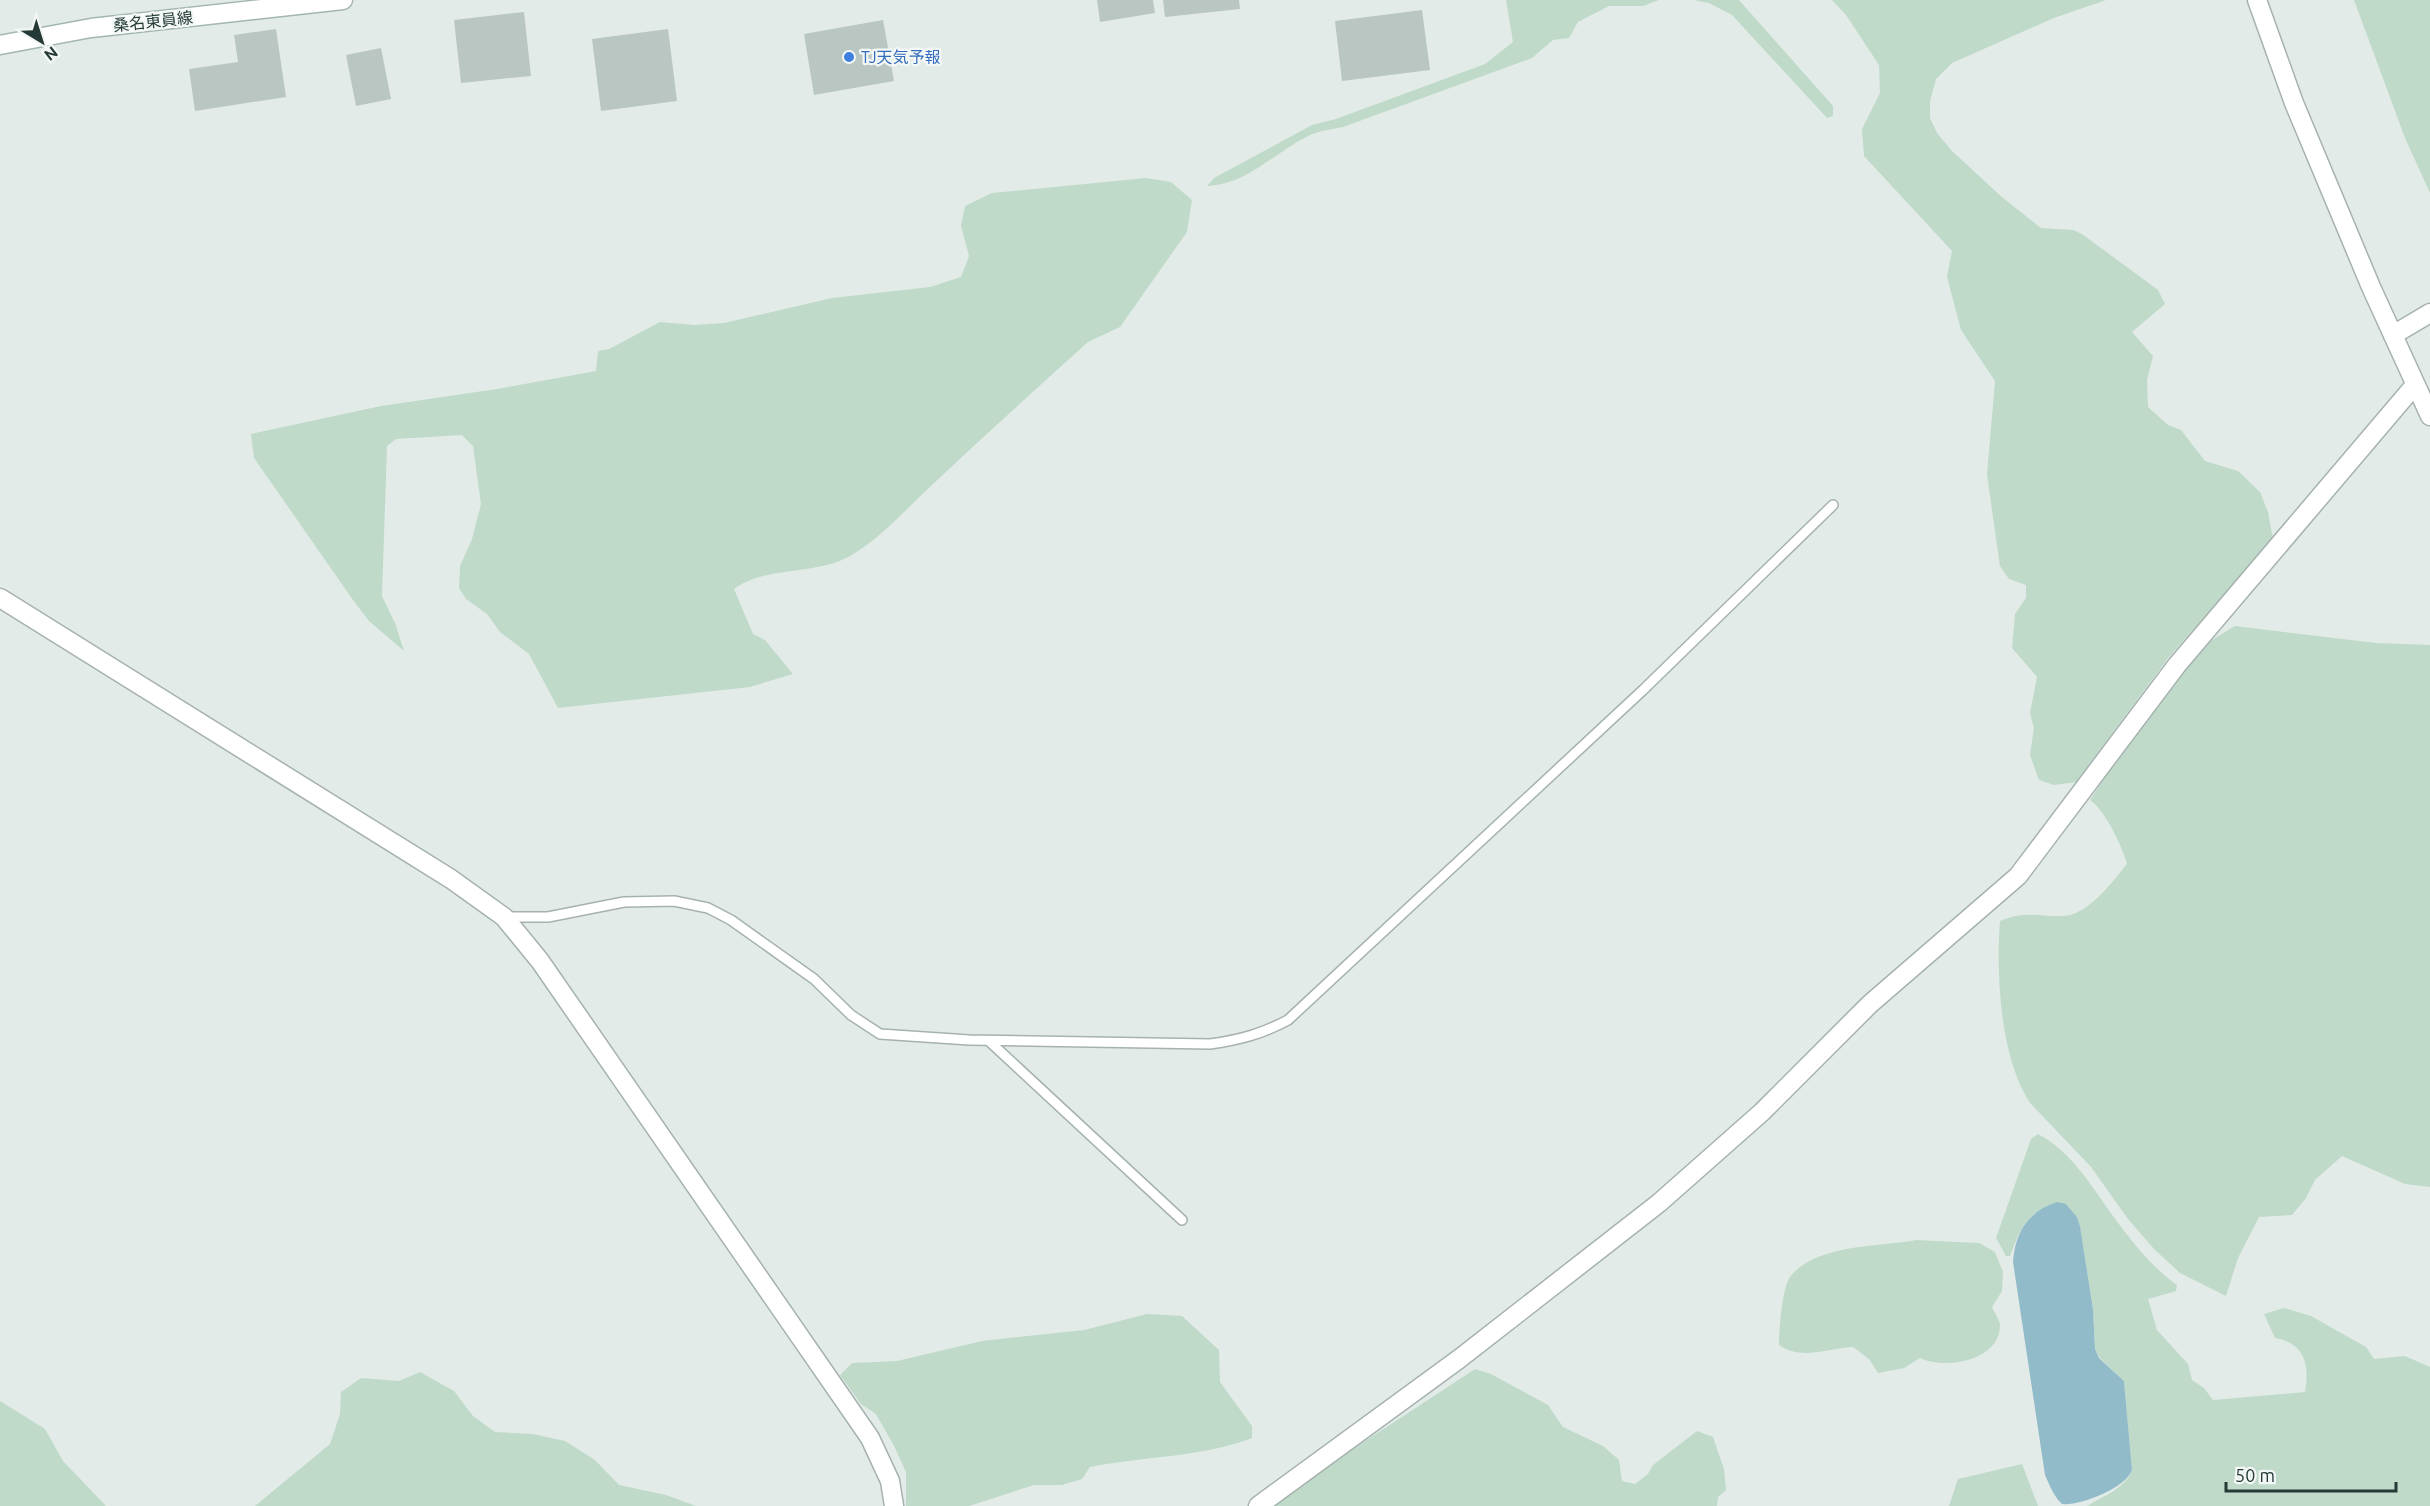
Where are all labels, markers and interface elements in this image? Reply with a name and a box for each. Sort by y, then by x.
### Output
street label: 桑名東員線 [112,8,194,34]
north arrow [12,12,72,72]
text: N [41,43,61,65]
place label: TJ天気予報 [861,48,941,66]
marker: TJ天気予報 [842,50,856,64]
scale bar [2226,1455,2396,1493]
text: 50 m [2235,1465,2275,1485]

